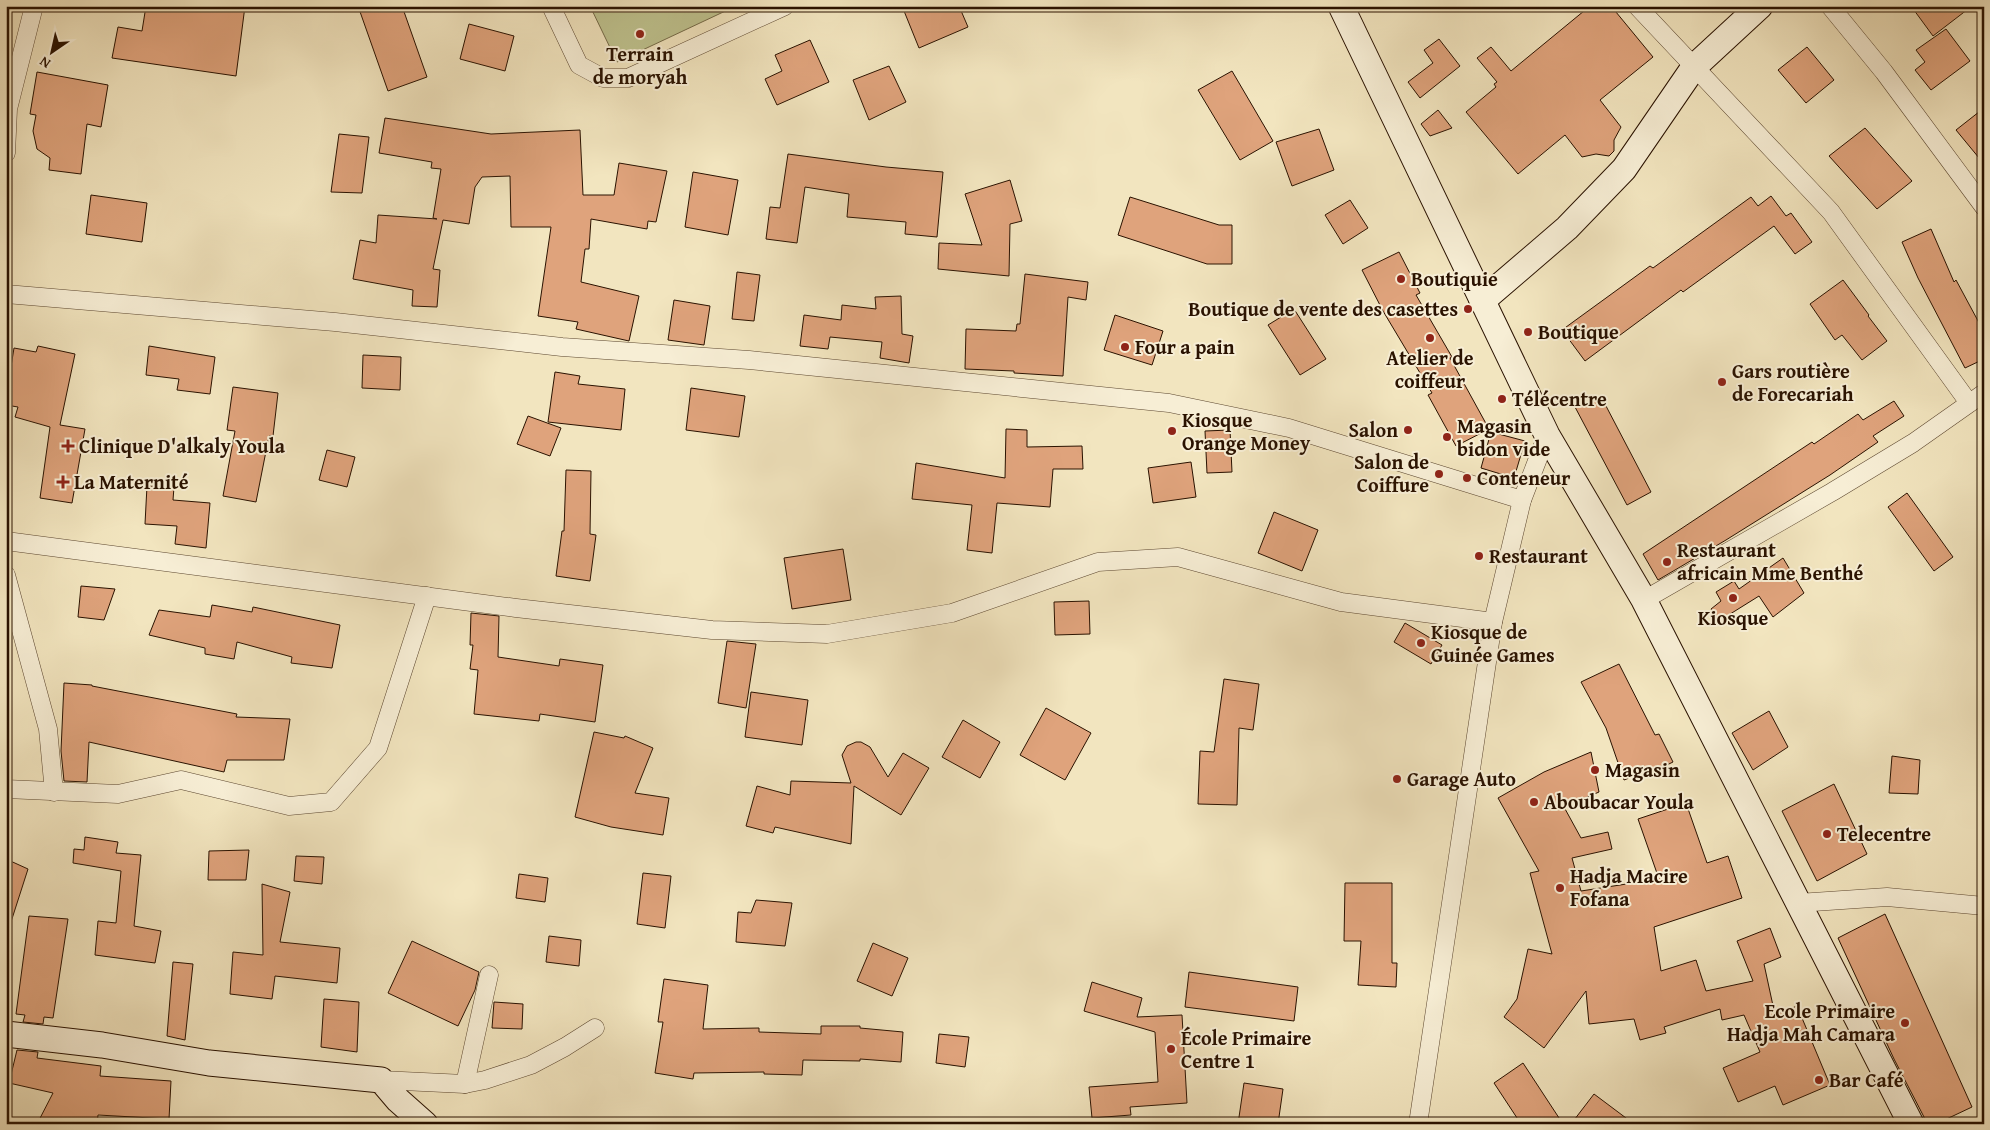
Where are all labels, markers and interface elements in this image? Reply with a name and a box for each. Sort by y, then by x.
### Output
north arrow [28,28,78,78]
marker: Terrain de moryah [634,28,646,40]
place label: Terrain de moryah [593,39,688,91]
text: N [35,52,54,74]
place label: Boutiquie [1411,264,1498,293]
marker: Boutiquie [1395,273,1407,285]
place label: Boutique de vente des casettes [1188,294,1458,323]
marker: Boutique de vente des casettes [1462,303,1474,315]
place label: Boutique [1538,317,1619,346]
marker: Boutique [1522,326,1534,338]
place label: Four a pain [1135,332,1235,361]
marker: Atelier de coiffeur [1424,332,1436,344]
marker: Four a pain [1119,341,1131,353]
place label: Atelier de coiffeur [1386,343,1474,395]
place label: Gars routière de Forecariah [1732,356,1854,408]
marker: Gars routière de Forecariah [1716,376,1728,388]
place label: Télécentre [1512,384,1607,413]
marker: Télécentre [1496,393,1508,405]
place label: Kiosque Orange Money [1182,405,1311,457]
place label: Magasin bidon vide [1457,411,1550,463]
place label: Salon [1349,415,1398,444]
marker: Salon [1402,424,1414,436]
marker: Kiosque Orange Money [1166,425,1178,437]
place label: Clinique D'alkaly Youla [79,431,286,460]
marker: Magasin bidon vide [1441,431,1453,443]
marker: Clinique D'alkaly Youla [61,439,75,453]
place label: Salon de Coiffure [1354,447,1429,499]
place label: Conteneur [1477,463,1570,492]
place label: La Maternité [74,467,189,496]
marker: Salon de Coiffure [1433,468,1445,480]
marker: Conteneur [1461,472,1473,484]
marker: La Maternité [56,475,70,489]
place label: Restaurant africain Mme Benthé [1677,535,1863,587]
place label: Restaurant [1489,541,1588,570]
marker: Restaurant [1473,550,1485,562]
marker: Restaurant africain Mme Benthé [1661,556,1673,568]
marker: Kiosque [1727,592,1739,604]
place label: Kiosque [1698,603,1768,632]
place label: Kiosque de Guinée Games [1431,617,1555,669]
marker: Kiosque de Guinée Games [1415,637,1427,649]
place label: Magasin [1605,755,1680,784]
place label: Garage Auto [1407,764,1516,793]
marker: Magasin [1589,764,1601,776]
marker: Garage Auto [1391,773,1403,785]
place label: Aboubacar Youla [1544,787,1695,816]
marker: Aboubacar Youla [1528,796,1540,808]
place label: Telecentre [1837,819,1931,848]
marker: Telecentre [1821,828,1833,840]
place label: Hadja Macire Fofana [1570,861,1688,913]
marker: Hadja Macire Fofana [1554,882,1566,894]
place label: Ecole Primaire Hadja Mah Camara [1727,996,1896,1048]
marker: Ecole Primaire Hadja Mah Camara [1899,1017,1911,1029]
place label: École Primaire Centre 1 [1181,1023,1312,1075]
marker: École Primaire Centre 1 [1165,1043,1177,1055]
place label: Bar Café [1829,1065,1904,1094]
marker: Bar Café [1813,1074,1825,1086]

